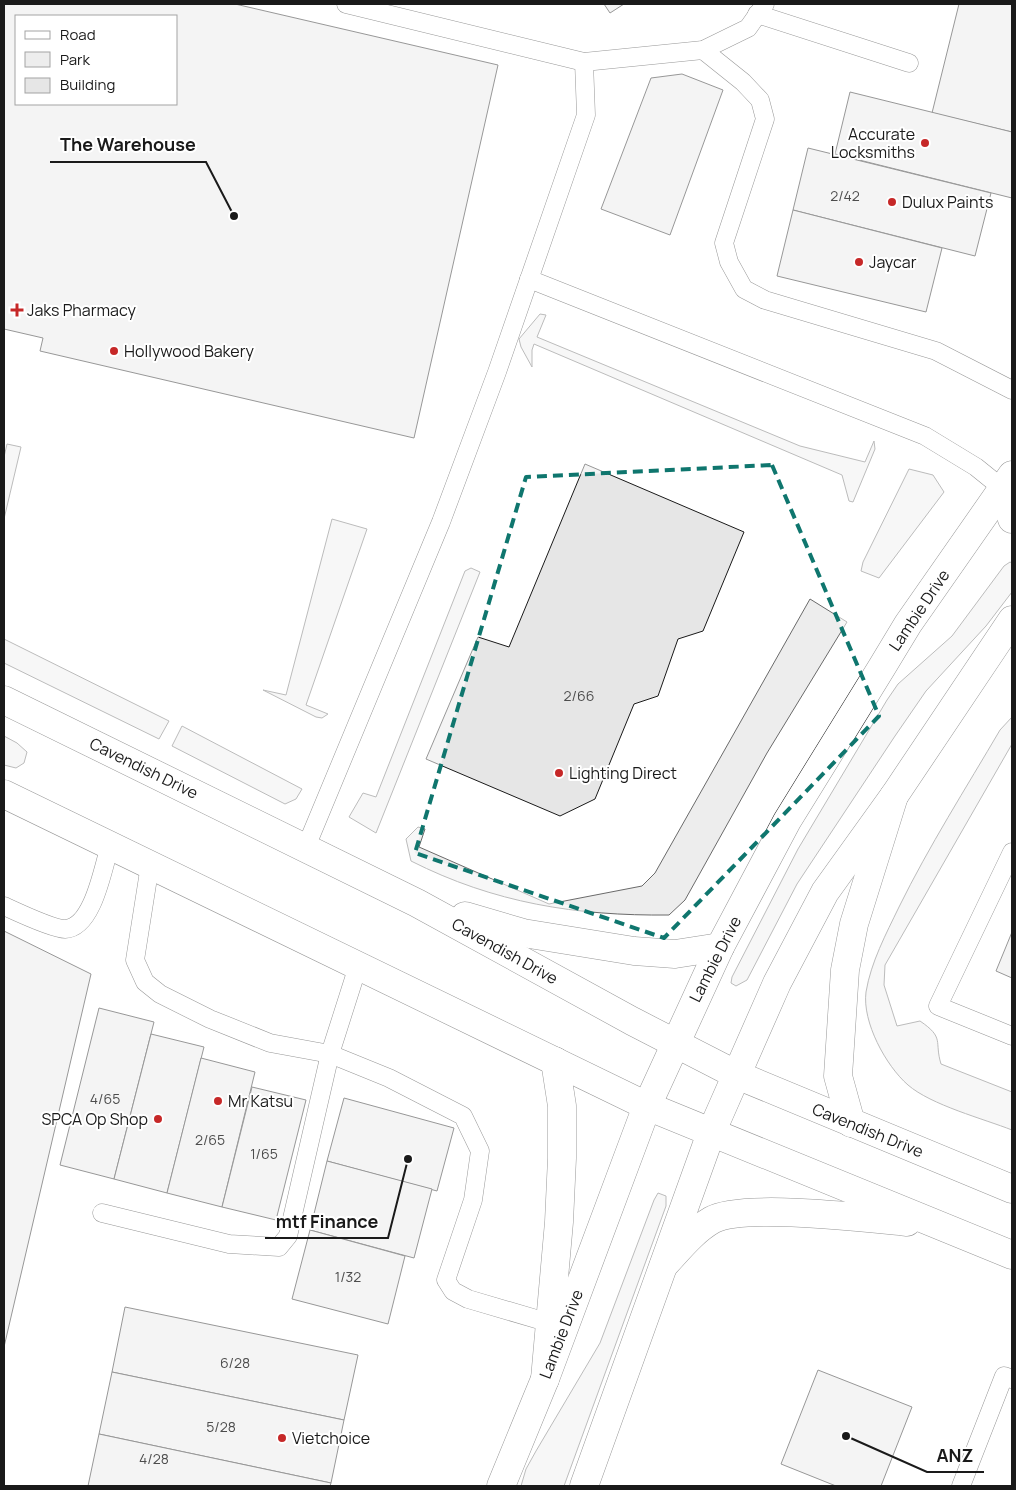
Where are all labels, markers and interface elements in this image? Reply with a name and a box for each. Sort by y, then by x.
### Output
legend [15,15,178,105]
text: Road [60,24,96,45]
text: Park [60,49,90,70]
text: Building [60,74,115,95]
place label: Accurate Locksmiths [831,123,915,163]
callout: The Warehouse [50,129,206,162]
text: The Warehouse [60,132,196,156]
marker: Accurate Locksmiths [919,137,931,149]
house number: 2/42 [830,186,860,205]
place label: Dulux Paints [902,191,993,213]
marker: Dulux Paints [886,196,898,208]
place label: Jaycar [869,251,917,273]
marker: Jaycar [853,256,865,268]
place label: Jaks Pharmacy [27,299,136,321]
marker: Jaks Pharmacy [11,304,23,316]
place label: Hollywood Bakery [124,340,254,362]
marker: Hollywood Bakery [108,345,120,357]
street label: Lambie Drive [884,565,954,655]
house number: 2/66 [564,686,594,705]
street label: Cavendish Drive [86,732,202,804]
place label: Lighting Direct [569,762,677,784]
marker: Lighting Direct [553,767,565,779]
street label: Lambie Drive [684,912,746,1006]
street label: Cavendish Drive [448,913,562,989]
house number: 4/65 [90,1089,120,1108]
place label: Mr Katsu [228,1090,293,1112]
marker: Mr Katsu [212,1095,224,1107]
street label: Cavendish Drive [809,1098,927,1162]
place label: SPCA Op Shop [41,1108,148,1130]
marker: SPCA Op Shop [152,1113,164,1125]
house number: 2/65 [195,1130,225,1149]
house number: 1/65 [250,1144,278,1163]
callout: mtf Finance [265,1205,388,1238]
text: mtf Finance [276,1209,378,1233]
house number: 1/32 [335,1267,361,1286]
street label: Lambie Drive [534,1286,588,1382]
house number: 6/28 [220,1353,250,1372]
house number: 5/28 [206,1417,236,1436]
place label: Vietchoice [292,1427,370,1449]
marker: Vietchoice [276,1432,288,1444]
callout: ANZ [927,1439,984,1472]
text: ANZ [937,1443,974,1467]
house number: 4/28 [139,1449,169,1468]

